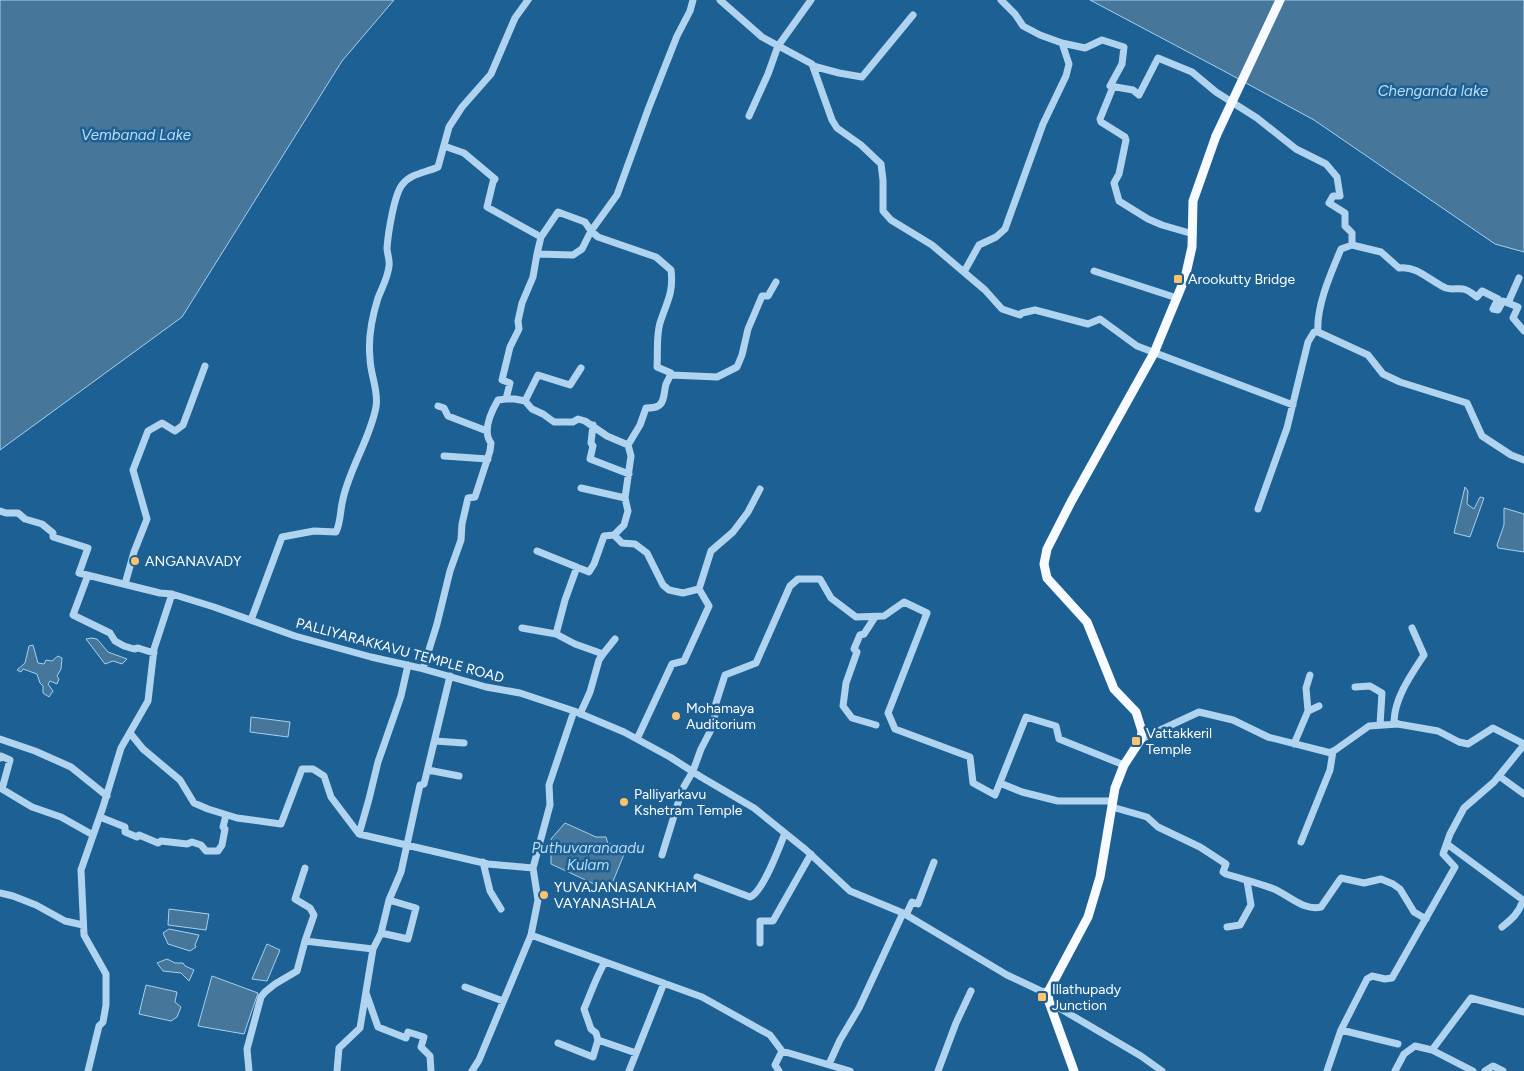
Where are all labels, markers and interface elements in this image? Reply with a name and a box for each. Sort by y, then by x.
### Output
water label: Chenganda lake [1378,82,1488,100]
water label: Vembanad Lake [81,126,191,144]
place label: Arookutty Bridge [1188,271,1295,288]
marker: Arookutty Bridge [1172,273,1184,285]
place label: ANGANAVADY [145,553,242,570]
marker: ANGANAVADY [129,555,141,567]
street label: PALLIYARAKKAVU TEMPLE ROAD [294,614,506,687]
place label: Mohamaya Auditorium [686,700,756,733]
marker: Mohamaya Auditorium [670,710,682,722]
place label: Vattakkeril Temple [1146,725,1212,758]
marker: Vattakkeril Temple [1130,735,1142,747]
place label: Palliyarkavu Kshetram Temple [634,786,743,819]
marker: Palliyarkavu Kshetram Temple [618,796,630,808]
water label: Puthuvaranaadu Kulam [531,839,645,874]
place label: YUVAJANASANKHAM VAYANASHALA [554,879,697,912]
marker: YUVAJANASANKHAM VAYANASHALA [538,889,550,901]
place label: Illathupady Junction [1052,981,1122,1014]
marker: Illathupady Junction [1036,991,1048,1003]

